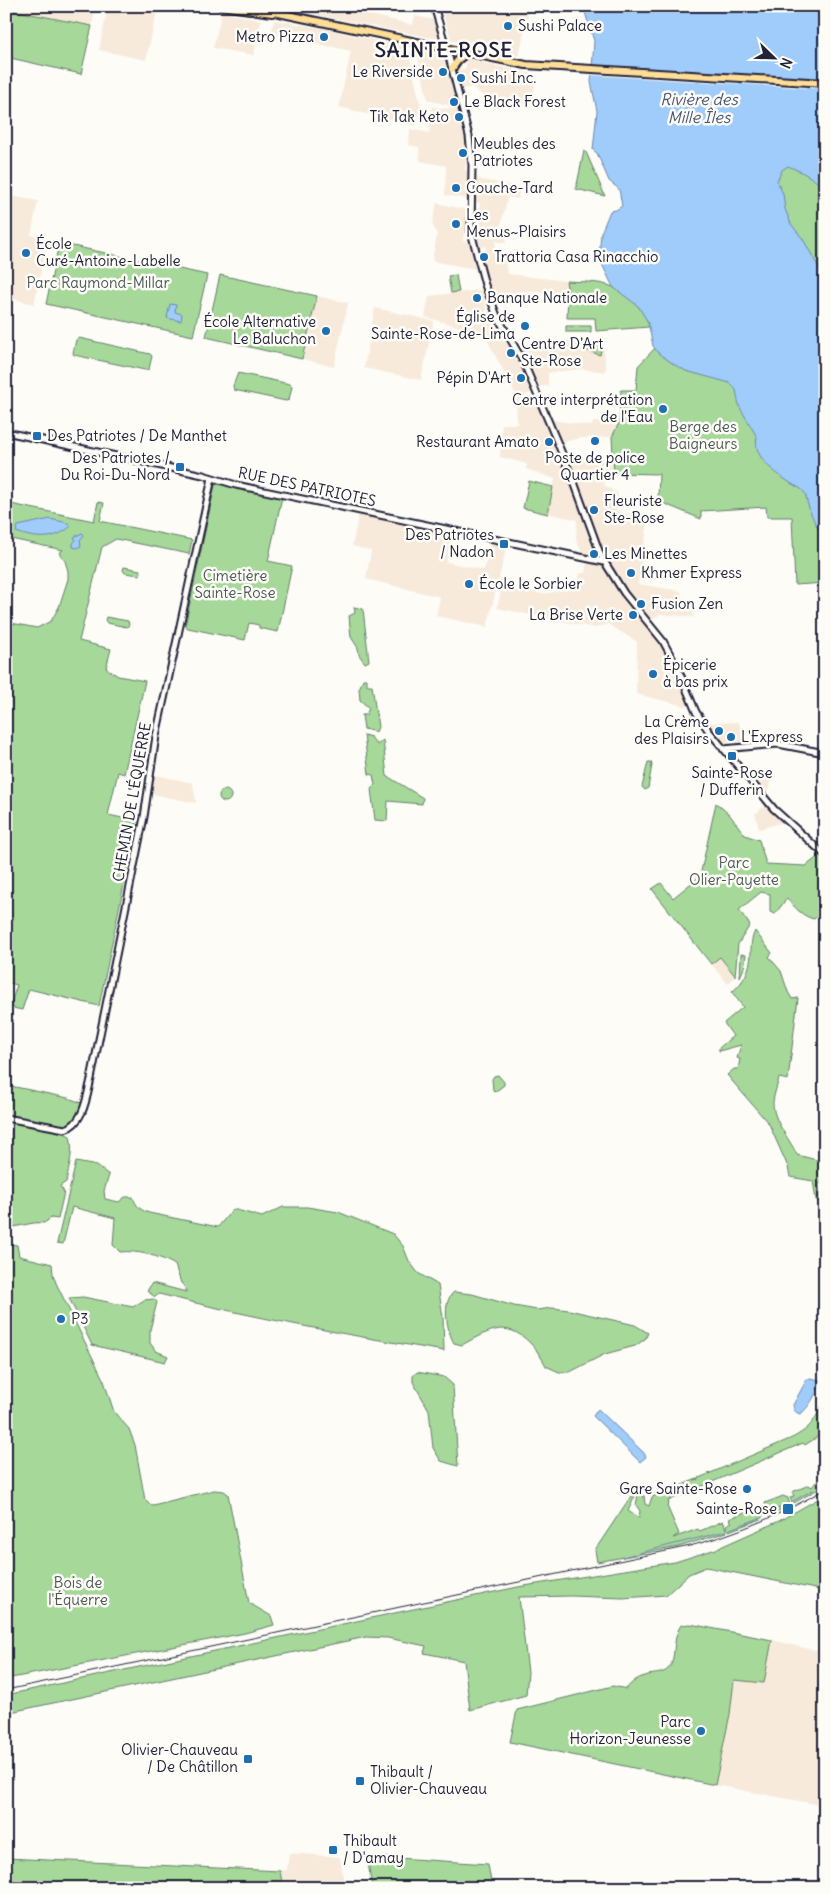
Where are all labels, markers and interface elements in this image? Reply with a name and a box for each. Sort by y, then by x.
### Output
place label: Sushi Palace [518,16,602,35]
marker: Sushi Palace [502,20,514,32]
place label: Metro Pizza [236,27,314,46]
marker: Metro Pizza [318,31,330,43]
north arrow [748,32,798,82]
district label: SAINTE-ROSE [375,37,513,62]
text: N [776,55,796,71]
place label: Le Riverside [352,62,433,81]
marker: Le Riverside [437,66,449,78]
place label: Sushi Inc. [471,68,536,87]
marker: Sushi Inc. [455,72,467,84]
water label: Rivière des Mille Îles [660,89,738,127]
place label: Le Black Forest [464,92,566,111]
marker: Le Black Forest [448,96,460,108]
place label: Tik Tak Keto [369,107,449,126]
marker: Tik Tak Keto [453,111,465,123]
place label: Meubles des Patriotes [473,134,556,170]
marker: Meubles des Patriotes [457,147,469,159]
place label: Couche-Tard [466,178,553,197]
marker: Couche-Tard [450,182,462,194]
place label: Les Menus~Plaisirs [466,205,566,241]
marker: Les Menus~Plaisirs [450,218,462,230]
place label: École Curé-Antoine-Labelle [36,234,181,270]
marker: École Curé-Antoine-Labelle [20,247,32,259]
place label: Trattoria Casa Rinacchio [494,247,658,266]
marker: Trattoria Casa Rinacchio [478,251,490,263]
park label: Parc Raymond-Millar [26,273,170,292]
place label: Banque Nationale [487,288,607,307]
marker: Banque Nationale [471,292,483,304]
place label: Église de Sainte-Rose-de-Lima [371,307,515,343]
place label: École Alternative Le Baluchon [203,312,316,348]
marker: Église de Sainte-Rose-de-Lima [519,320,531,332]
marker: École Alternative Le Baluchon [320,325,332,337]
place label: Centre D'Art Ste-Rose [521,334,603,370]
marker: Centre D'Art Ste-Rose [505,347,517,359]
place label: Pépin D'Art [437,368,511,387]
marker: Pépin D'Art [515,372,527,384]
place label: Centre interprétation de l'Eau [512,390,653,426]
marker: Centre interprétation de l'Eau [657,403,669,415]
park label: Berge des Baigneurs [669,417,737,453]
place label: Des Patriotes / De Manthet [47,426,227,445]
marker: Des Patriotes / De Manthet [31,430,43,442]
place label: Restaurant Amato [416,432,539,451]
marker: Poste de police Quartier 4 [589,435,601,447]
marker: Restaurant Amato [543,436,555,448]
place label: Des Patriotes / Du Roi-Du-Nord [60,448,170,484]
place label: Poste de police Quartier 4 [545,448,645,484]
marker: Des Patriotes / Du Roi-Du-Nord [174,461,186,473]
street label: RUE DES PATRIOTES [236,463,378,510]
place label: Fleuriste Ste-Rose [604,491,664,527]
marker: Fleuriste Ste-Rose [588,504,600,516]
place label: Des Patriotes / Nadon [405,525,494,561]
marker: Des Patriotes / Nadon [498,538,510,550]
place label: Les Minettes [604,544,687,563]
marker: Les Minettes [588,548,600,560]
place label: Khmer Express [641,563,742,582]
park label: Cimetière Sainte-Rose [195,566,275,602]
marker: Khmer Express [625,567,637,579]
place label: École le Sorbier [479,574,582,593]
marker: École le Sorbier [463,578,475,590]
place label: Fusion Zen [651,594,724,613]
marker: Fusion Zen [635,598,647,610]
place label: La Brise Verte [529,605,623,624]
marker: La Brise Verte [627,609,639,621]
place label: Épicerie à bas prix [663,655,728,691]
marker: Épicerie à bas prix [647,668,659,680]
place label: La Crème des Plaisirs [634,712,709,748]
street label: CHEMIN DE L'ÉQUERRE [108,721,155,883]
marker: La Crème des Plaisirs [713,725,725,737]
place label: L'Express [741,727,803,746]
marker: L'Express [725,731,737,743]
marker: Sainte-Rose / Dufferin [726,750,738,762]
place label: Sainte-Rose / Dufferin [692,763,772,799]
park label: Parc Olier-Payette [689,853,779,889]
place label: P3 [71,1309,89,1328]
marker: P3 [55,1313,67,1325]
place label: Gare Sainte-Rose [619,1479,737,1498]
marker: Gare Sainte-Rose [741,1483,753,1495]
place label: Sainte-Rose [696,1499,777,1518]
marker: Sainte-Rose [781,1502,795,1516]
park label: Bois de l'Équerre [48,1573,108,1609]
place label: Parc Horizon-Jeunesse [570,1712,691,1748]
marker: Parc Horizon-Jeunesse [695,1725,707,1737]
place label: Olivier-Chauveau / De Châtillon [121,1740,238,1776]
marker: Olivier-Chauveau / De Châtillon [242,1753,254,1765]
place label: Thibault / Olivier-Chauveau [370,1762,487,1798]
marker: Thibault / Olivier-Chauveau [354,1775,366,1787]
place label: Thibault / D'amay [343,1831,404,1867]
marker: Thibault / D'amay [327,1844,339,1856]

